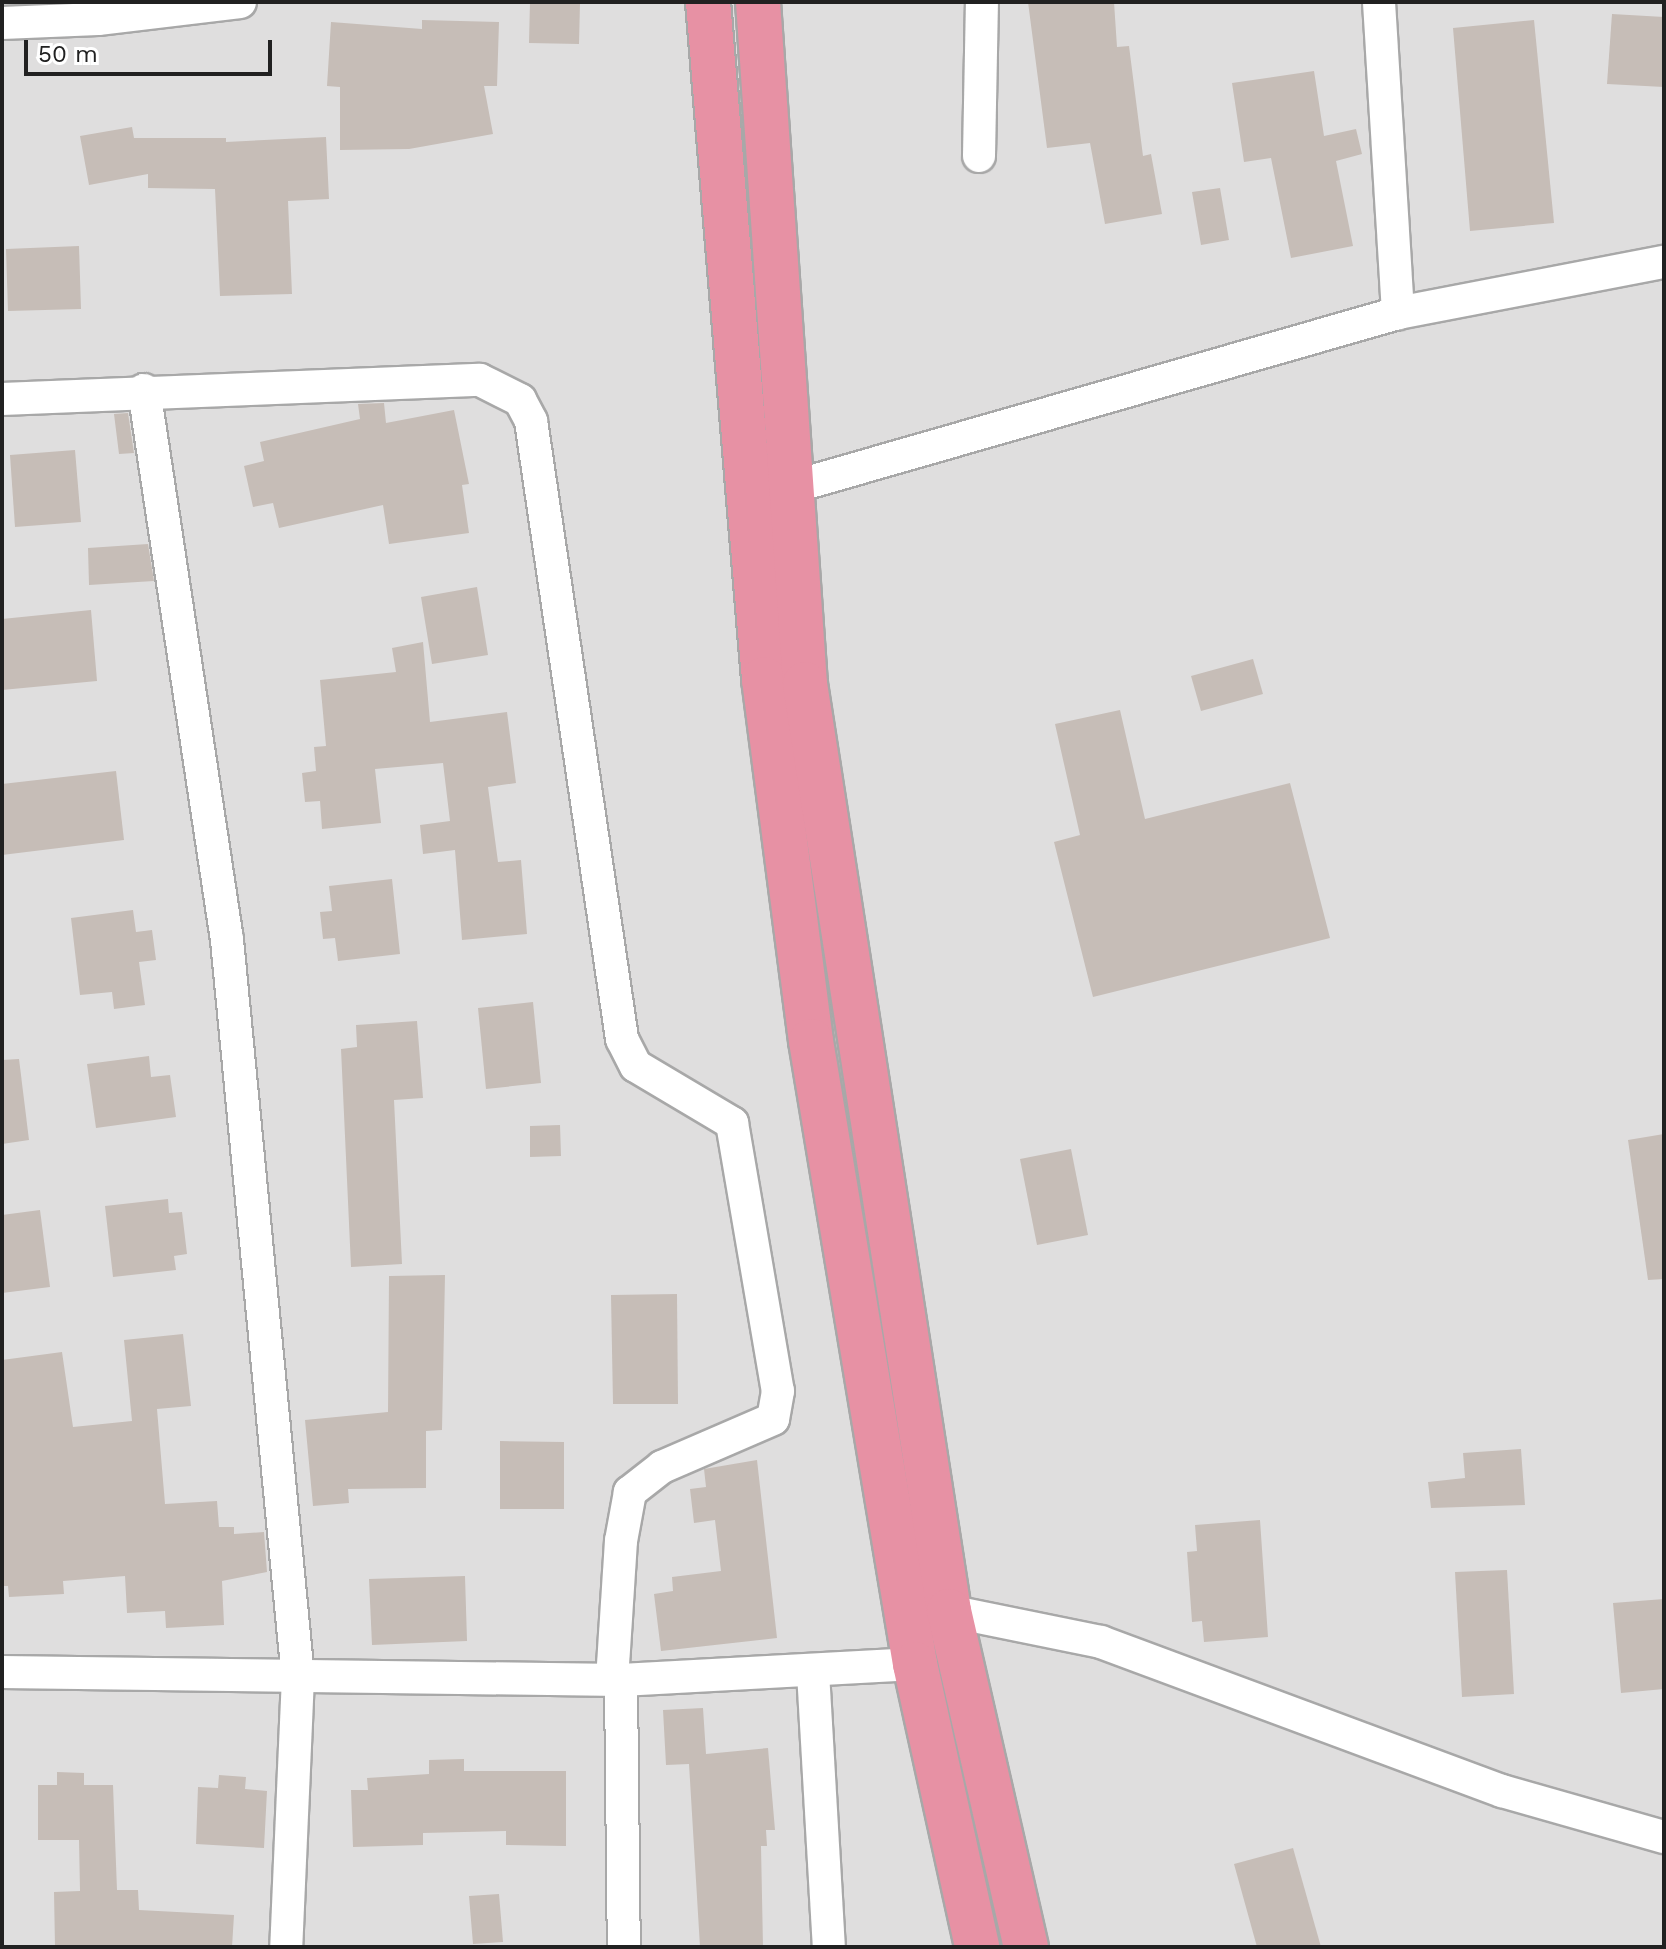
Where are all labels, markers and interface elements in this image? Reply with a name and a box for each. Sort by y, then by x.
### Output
scale bar [28,24,276,74]
text: 50 m [38,40,98,68]

